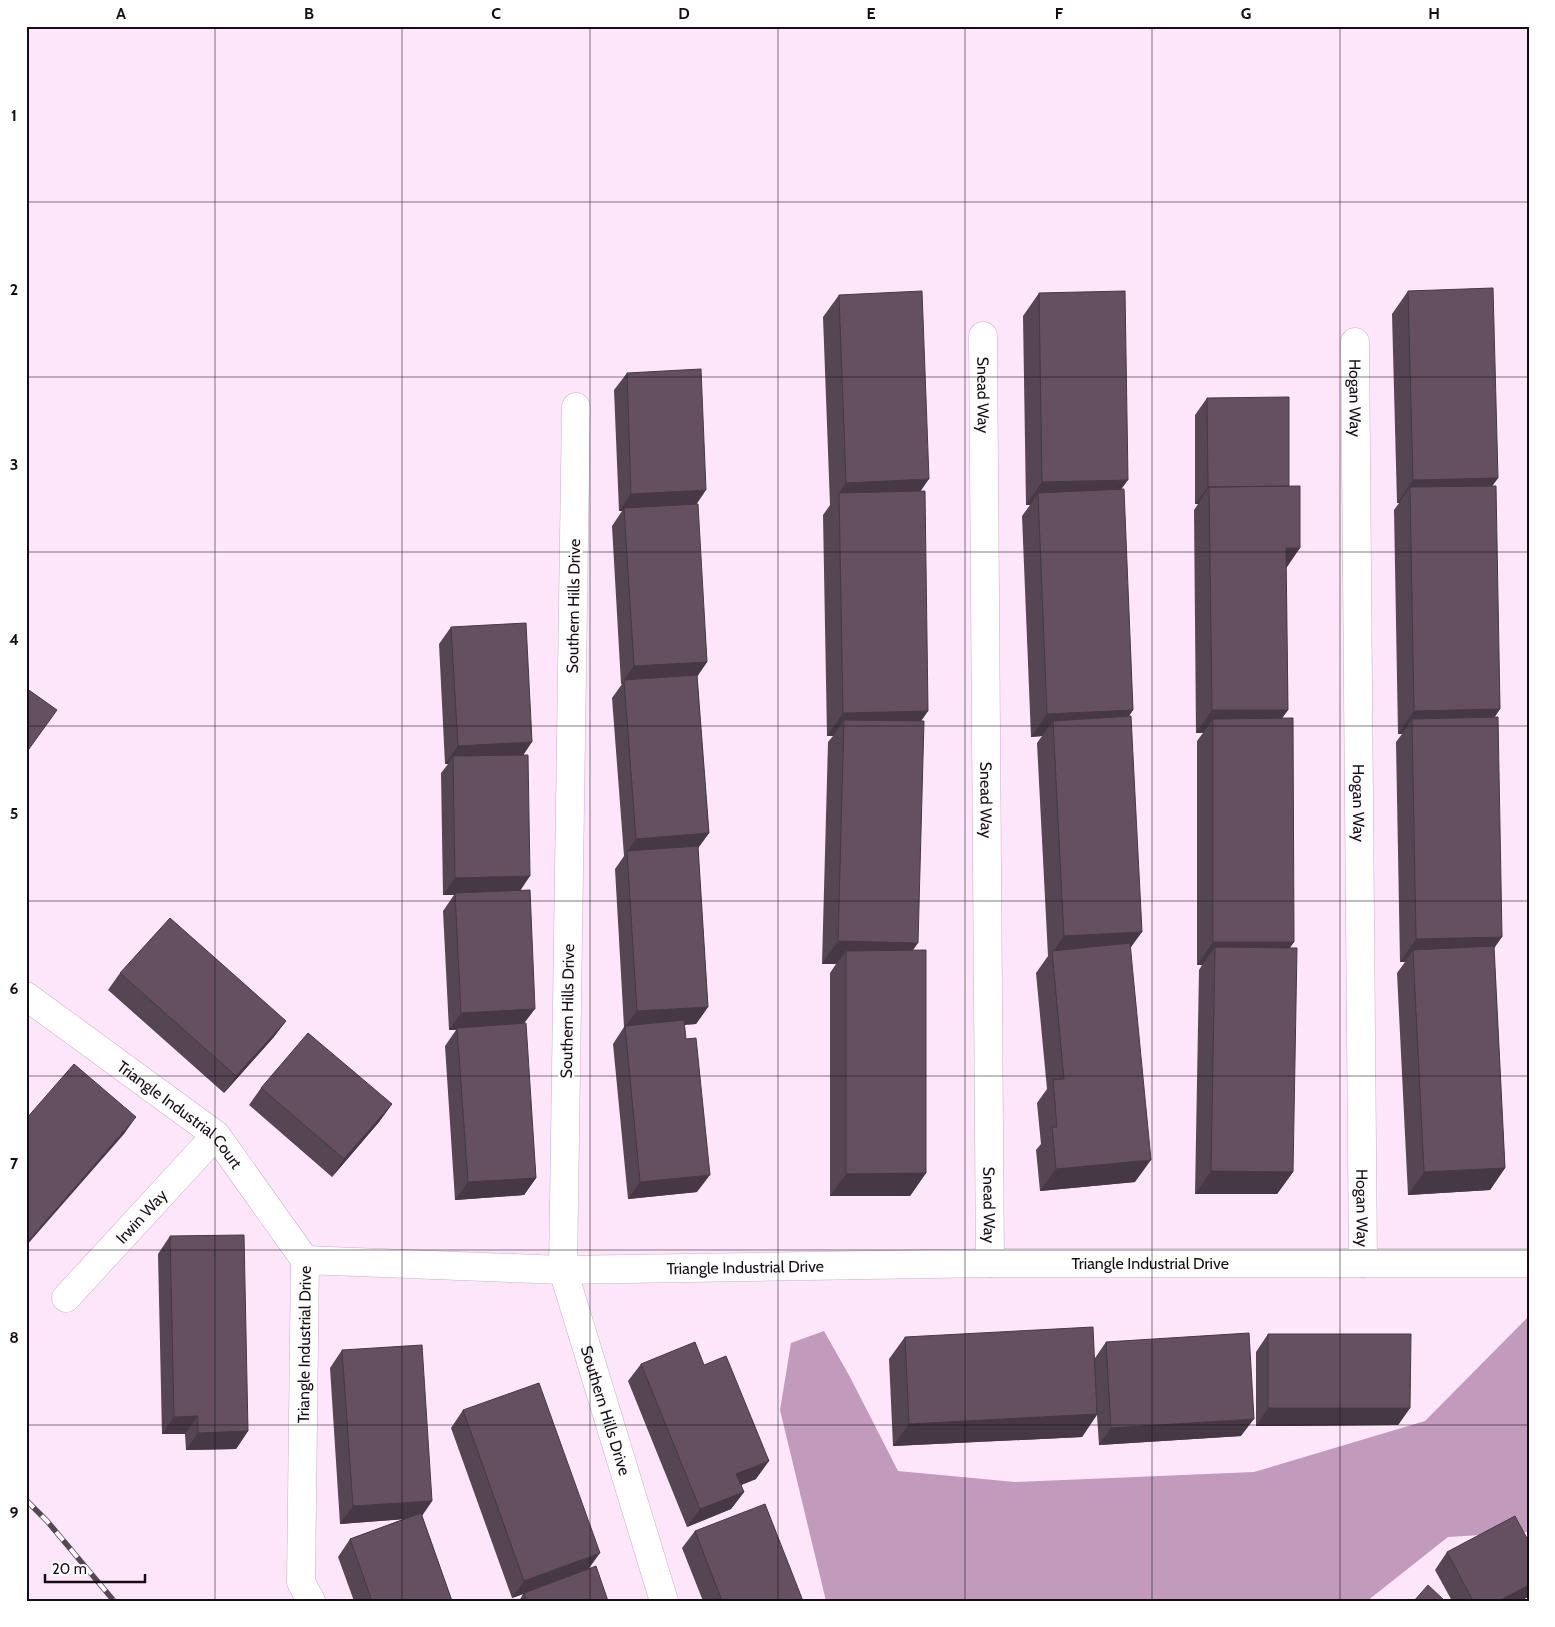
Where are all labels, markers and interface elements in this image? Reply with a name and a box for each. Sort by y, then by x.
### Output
text: A [116,4,126,23]
text: B [304,4,314,23]
text: C [491,4,501,23]
text: D [678,4,690,23]
text: E [866,4,876,23]
text: F [1055,4,1064,23]
text: G [1241,4,1251,23]
text: H [1428,4,1440,23]
text: 1 [11,106,17,125]
text: 2 [10,280,18,299]
street label: Snead Way [973,357,993,433]
street label: Hogan Way [1345,359,1365,437]
text: 3 [10,455,18,474]
street label: Southern Hills Drive [563,539,584,673]
text: 4 [9,630,19,649]
street label: Snead Way [976,762,996,838]
street label: Hogan Way [1349,764,1368,842]
text: 5 [10,804,18,823]
street label: Southern Hills Drive [557,944,578,1078]
text: 6 [10,979,19,998]
street label: Triangle Industrial Court [113,1057,246,1173]
text: 7 [10,1154,19,1173]
street label: Snead Way [979,1167,999,1243]
street label: Hogan Way [1352,1169,1372,1247]
street label: Irwin Way [112,1186,171,1248]
street label: Triangle Industrial Drive [1072,1254,1229,1273]
street label: Triangle Industrial Drive [666,1257,824,1278]
street label: Triangle Industrial Drive [294,1266,315,1423]
text: 8 [9,1328,19,1347]
street label: Southern Hills Drive [577,1343,634,1478]
text: 9 [10,1503,19,1522]
scale bar [45,1552,145,1584]
text: 20 m [52,1560,87,1578]

